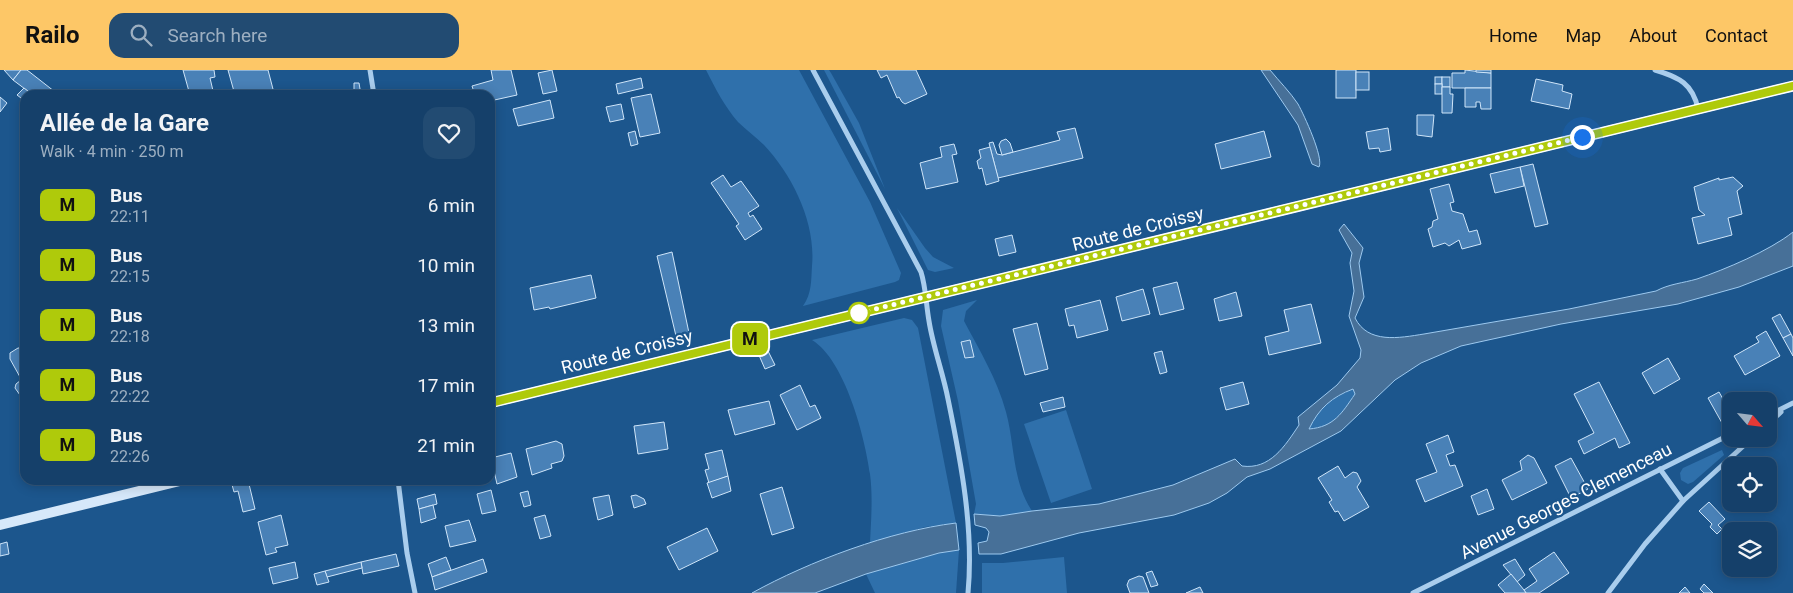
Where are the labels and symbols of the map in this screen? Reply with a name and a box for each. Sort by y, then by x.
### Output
your location [1570,125,1595,150]
street label: Route de Croissy [1070,202,1206,255]
unlabelled marker [848,302,870,324]
line badge: M [734,323,766,355]
street label: Route de Croissy [559,325,695,378]
north arrow [1722,392,1778,448]
street label: Avenue Georges Clemenceau [1457,438,1675,563]

